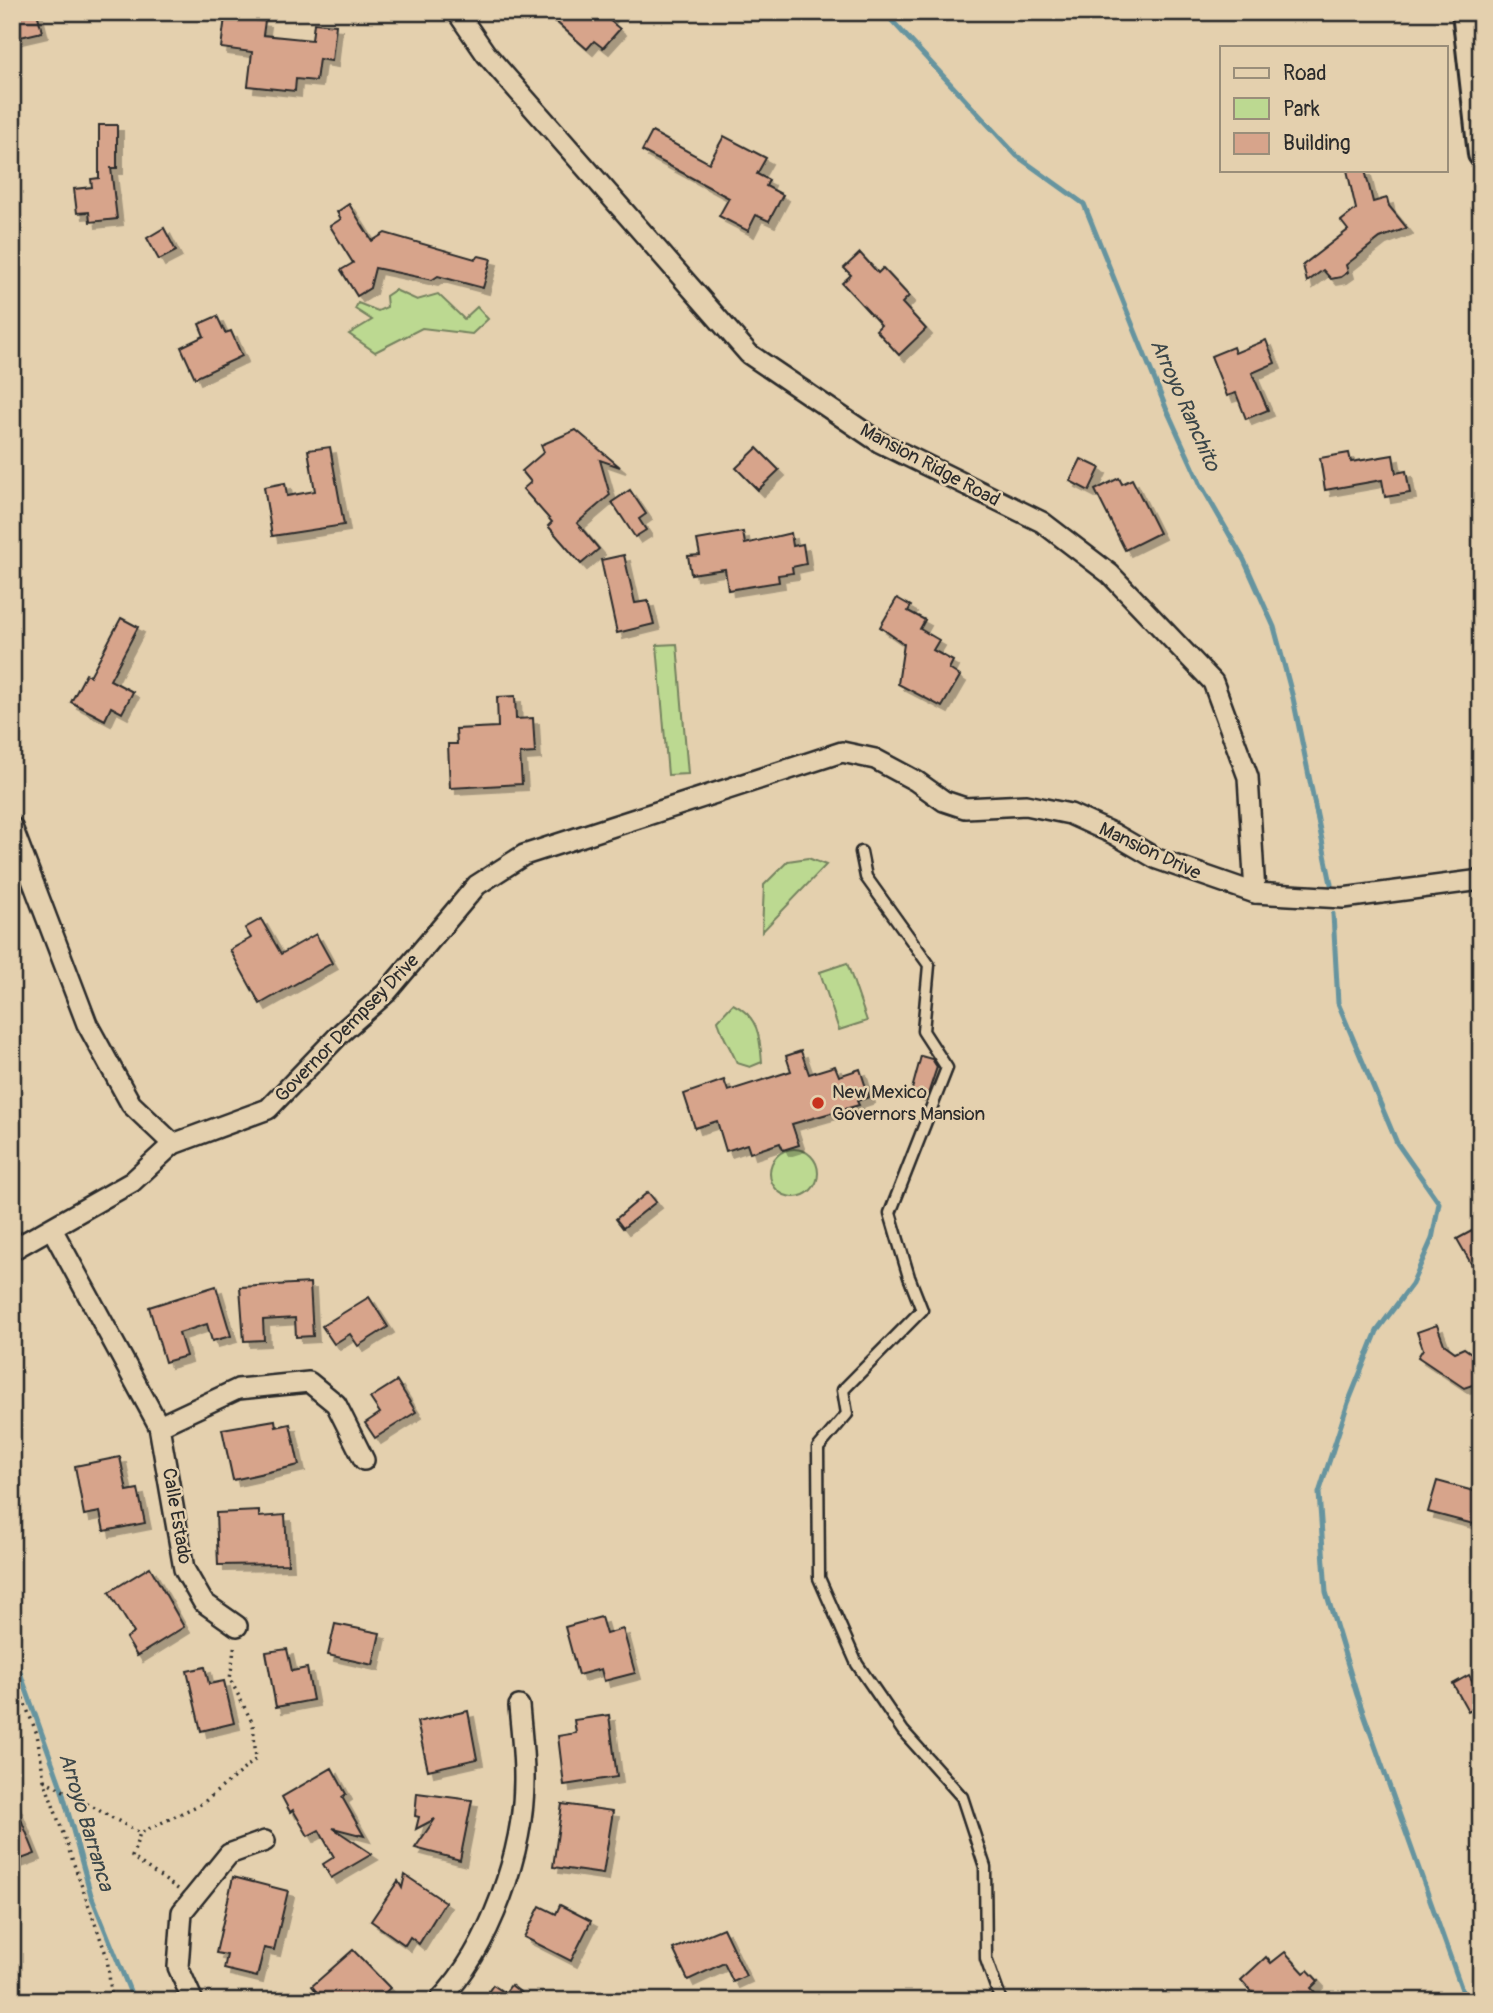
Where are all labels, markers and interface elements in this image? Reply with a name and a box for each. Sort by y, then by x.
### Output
legend [1220,46,1448,172]
text: Road [1283,60,1327,87]
text: Park [1283,96,1320,123]
text: Building [1283,130,1350,157]
water label: Arroyo Ranchito [1144,335,1227,477]
street label: Mansion Ridge Road [856,418,1004,512]
street label: Mansion Drive [1095,817,1205,885]
street label: Governor Dempsey Drive [270,948,425,1107]
place label: New Mexico Governors Mansion [832,1080,985,1126]
marker: New Mexico Governors Mansion [810,1095,826,1111]
street label: Calle Estado [157,1466,197,1566]
water label: Arroyo Barranca [52,1750,120,1895]

